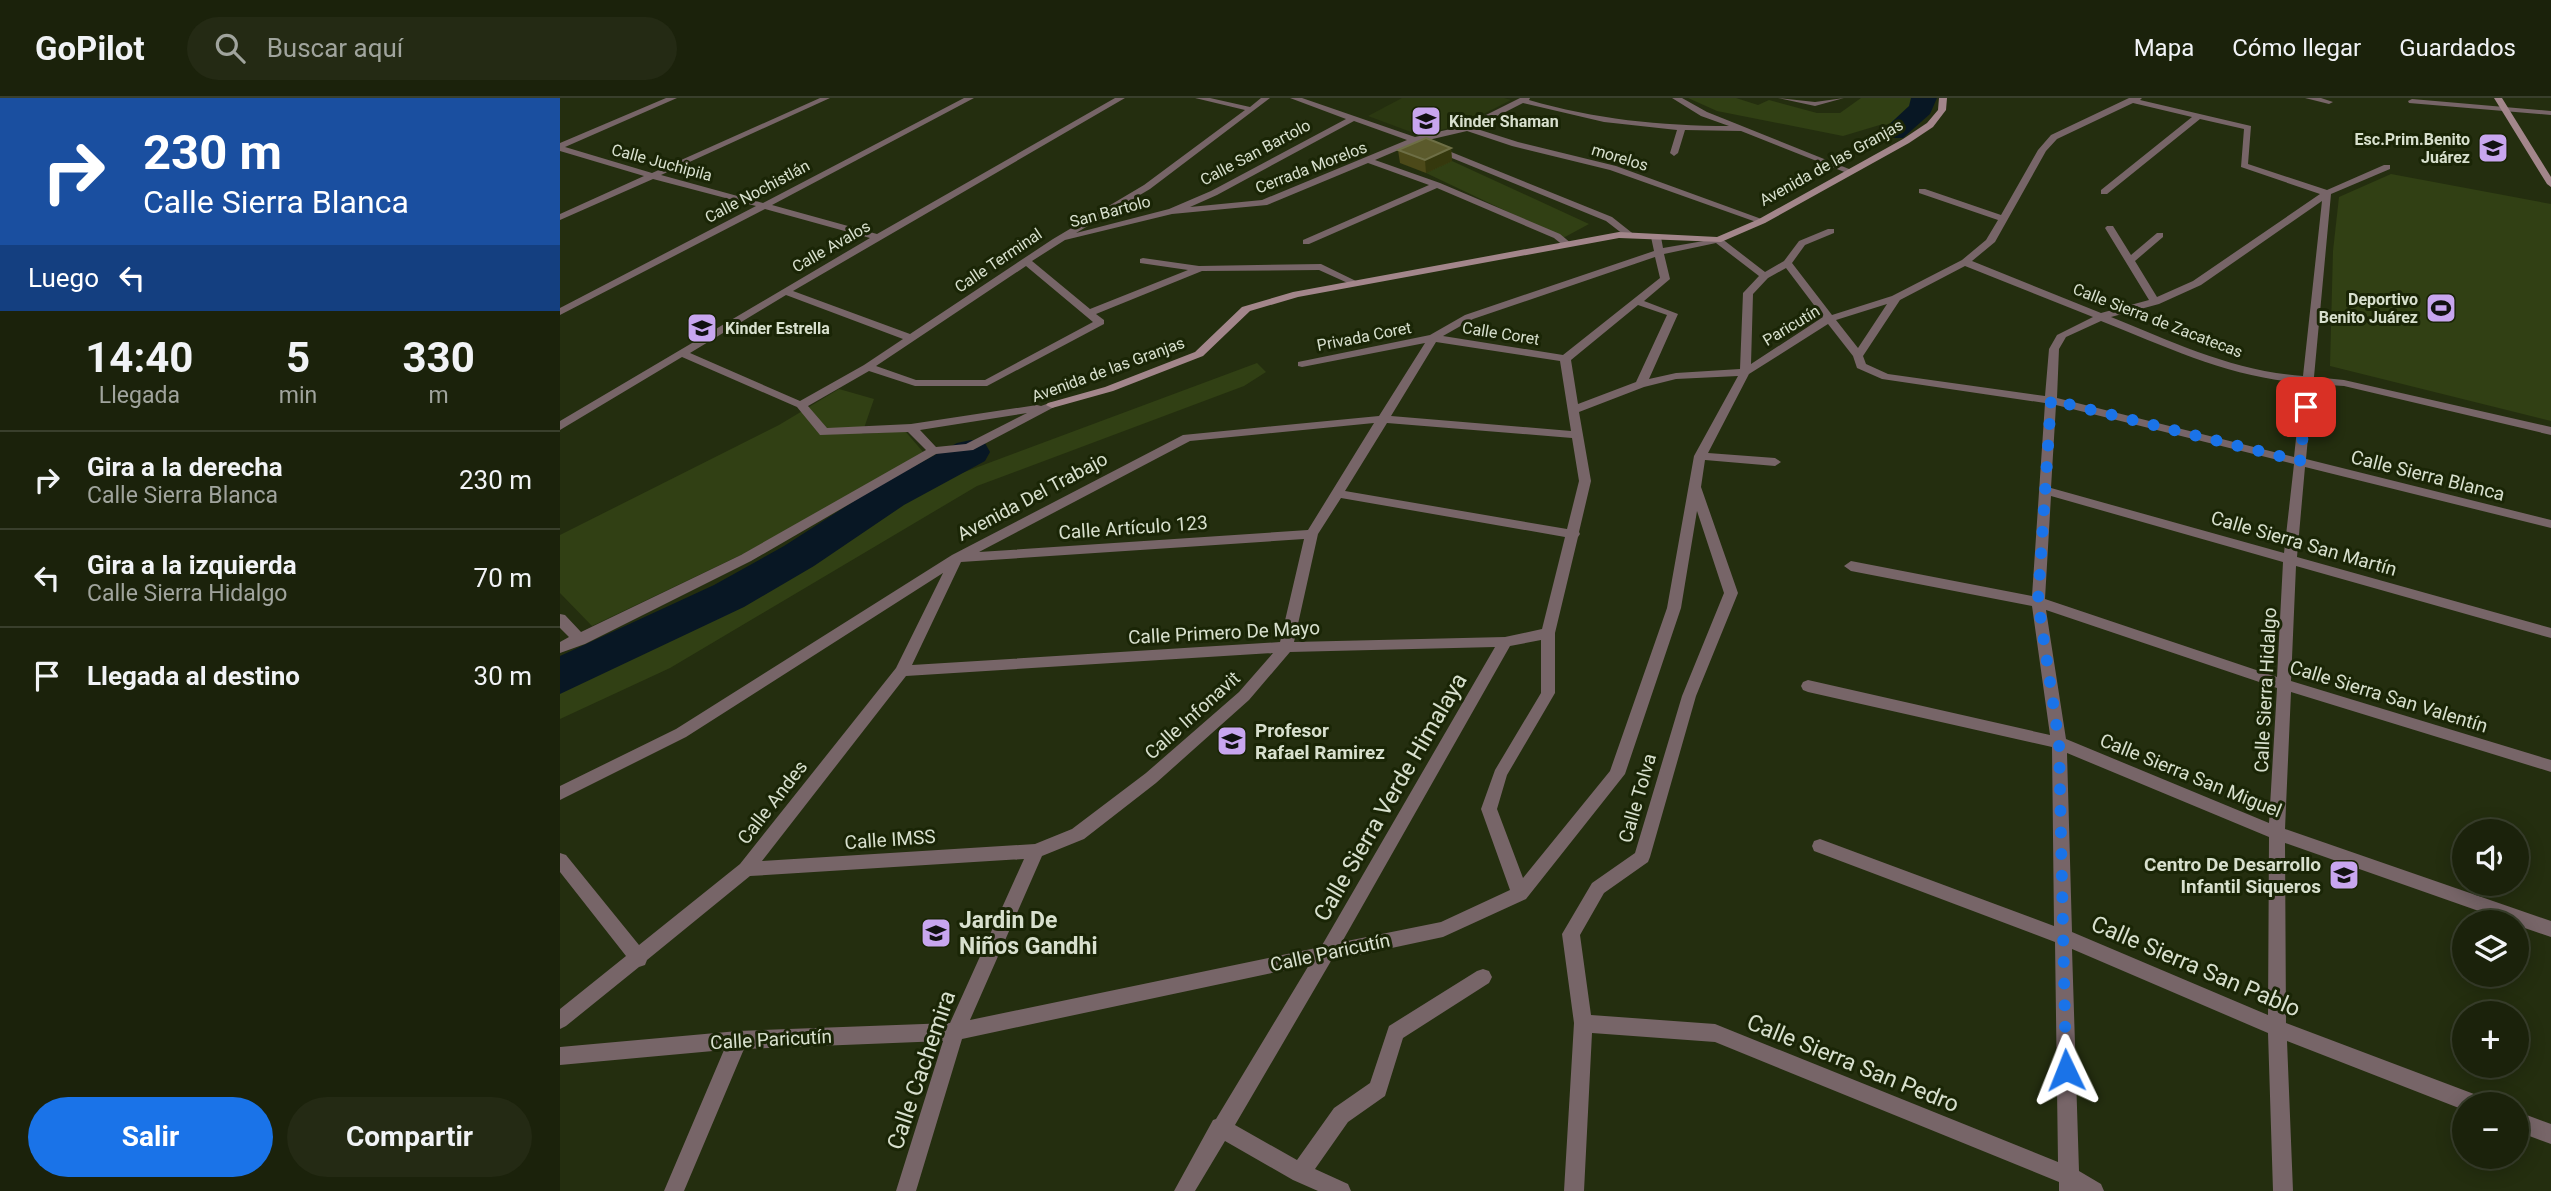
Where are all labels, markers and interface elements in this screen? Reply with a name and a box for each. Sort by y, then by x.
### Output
search box [187,17,677,80]
text: GoPilot [35,29,145,68]
icon: search [211,29,249,67]
text: Buscar aquí [267,33,403,63]
text: Mapa [2134,34,2194,62]
text: Cómo llegar [2232,34,2361,62]
text: Guardados [2399,34,2516,62]
school or university icon: Kinder Shaman [1409,104,1443,138]
place label: Kinder Shaman [1449,112,1559,131]
street label: Calle San Bartolo [1197,115,1314,189]
street label: Avenida de las Granjas [1756,115,1906,210]
text: 230 m [143,124,282,181]
icon: right [28,126,119,217]
place label: Esc.Prim.Benito Juárez [2355,130,2470,167]
school or university icon: Esc.Prim.Benito Juárez [2476,131,2510,165]
street label: Cerrada Morelos [1253,137,1370,197]
street label: Calle Juchipila [609,140,714,185]
street label: morelos [1589,140,1650,175]
street label: Calle Nochistlán [702,156,813,227]
text: Calle Sierra Blanca [143,183,409,221]
street label: San Bartolo [1068,192,1153,231]
street label: Calle Avalos [789,216,874,276]
street label: Calle Terminal [951,224,1045,297]
icon: left [113,259,151,297]
text: Luego [28,263,99,293]
street label: Calle Sierra de Zacatecas [2070,279,2245,362]
place label: Deportivo Benito Juárez [2319,290,2418,327]
sports icon: Deportivo Benito Juárez [2424,291,2458,325]
street label: Paricutín [1759,301,1823,350]
school or university icon: Kinder Estrella [685,311,719,345]
street label: Privada Coret [1315,318,1413,355]
street label: Calle Coret [1461,318,1541,349]
place label: Kinder Estrella [725,319,830,338]
text: 14:40 [85,333,193,382]
text: 5 [286,333,310,382]
text: 330 [402,333,475,382]
street label: Avenida de las Granjas [1029,333,1187,406]
pin [2276,377,2336,437]
text: Llegada [99,382,180,409]
text: min [279,382,317,409]
text: m [429,382,449,409]
icon: arrive [2287,388,2325,426]
street label: Calle Sierra Blanca [2349,445,2507,506]
street label: Avenida Del Trabajo [953,447,1111,546]
text: Gira a la derecha [87,452,283,482]
icon: right [28,461,66,499]
text: 230 m [459,465,532,495]
text: Calle Sierra Blanca [87,482,278,509]
street label: Calle Sierra San Martín [2208,506,2399,581]
street label: Calle Artículo 123 [1058,511,1208,544]
text: Gira a la izquierda [87,550,297,580]
icon: left [28,559,66,597]
text: 70 m [474,563,532,593]
text: Calle Sierra Hidalgo [87,580,287,607]
street label: Calle Sierra Hidalgo [2250,607,2281,773]
street label: Calle Primero De Mayo [1128,616,1321,649]
street label: Calle Sierra San Valentín [2287,655,2491,738]
icon: arrive [28,657,66,695]
text: Llegada al destino [87,661,300,691]
text: 30 m [474,661,532,691]
street label: Calle Infonavit [1140,666,1245,764]
street label: Calle Sierra Verde Himalaya [1308,668,1473,926]
place label: Profesor Rafael Ramirez [1255,719,1385,764]
school or university icon: Profesor Rafael Ramirez [1215,724,1249,758]
street label: Calle Sierra San Miguel [2097,728,2285,822]
street label: Calle Tolva [1614,751,1661,845]
street label: Calle Andes [732,756,812,849]
map controls [2452,819,2529,1169]
button: sound [2452,819,2529,896]
street label: Calle IMSS [844,825,936,854]
place label: Centro De Desarrollo Infantil Siqueros [2144,853,2321,898]
school or university icon: Centro De Desarrollo Infantil Siqueros [2327,858,2361,892]
place label: Jardin De Niños Gandhi [959,907,1098,960]
street label: Calle Sierra San Pablo [2087,910,2304,1023]
button: layers [2452,910,2529,987]
school or university icon: Jardin De Niños Gandhi [919,916,953,950]
street label: Calle Paricutín [1268,929,1392,976]
street label: Calle Cachemira [882,987,961,1153]
button: + [2452,1001,2529,1078]
street label: Calle Sierra San Pedro [1743,1009,1963,1118]
street label: Calle Paricutín [710,1025,832,1054]
position arrow [2029,1033,2103,1107]
button: − [2452,1092,2529,1169]
button: Salir [28,1097,273,1177]
button: Compartir [287,1097,532,1177]

